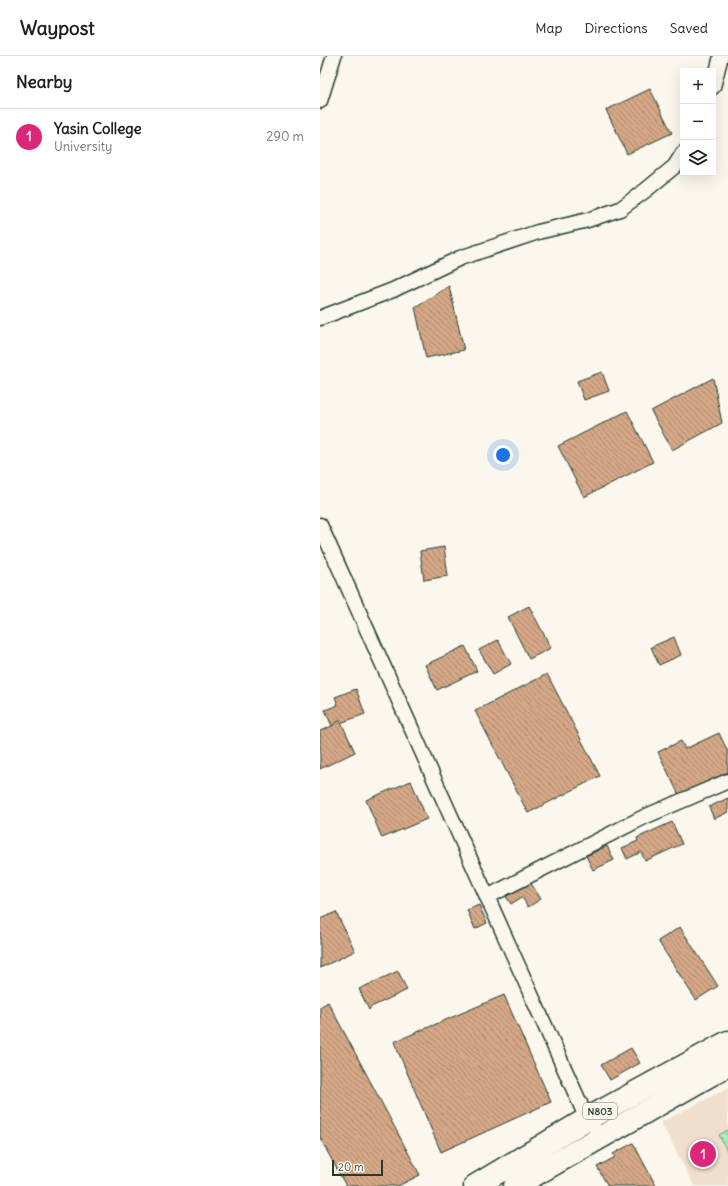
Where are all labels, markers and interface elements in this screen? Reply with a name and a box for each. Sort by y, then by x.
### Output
text: Waypost [20,16,95,40]
text: Map [535,19,562,37]
text: Directions [584,19,648,37]
text: Saved [670,19,708,37]
map controls [680,68,716,176]
button: + [680,68,716,104]
text: Nearby [16,71,72,93]
button: − [680,104,716,140]
text: Yasin College [54,119,142,138]
text: 1 [26,128,32,145]
text: 290 m [266,128,304,145]
text: University [54,138,112,155]
button: layers [680,140,716,176]
your location [493,445,513,465]
road number: N803 [583,1103,617,1119]
pin: 1 [690,1139,716,1169]
scale bar [332,1158,383,1177]
text: 20 m [338,1160,364,1174]

